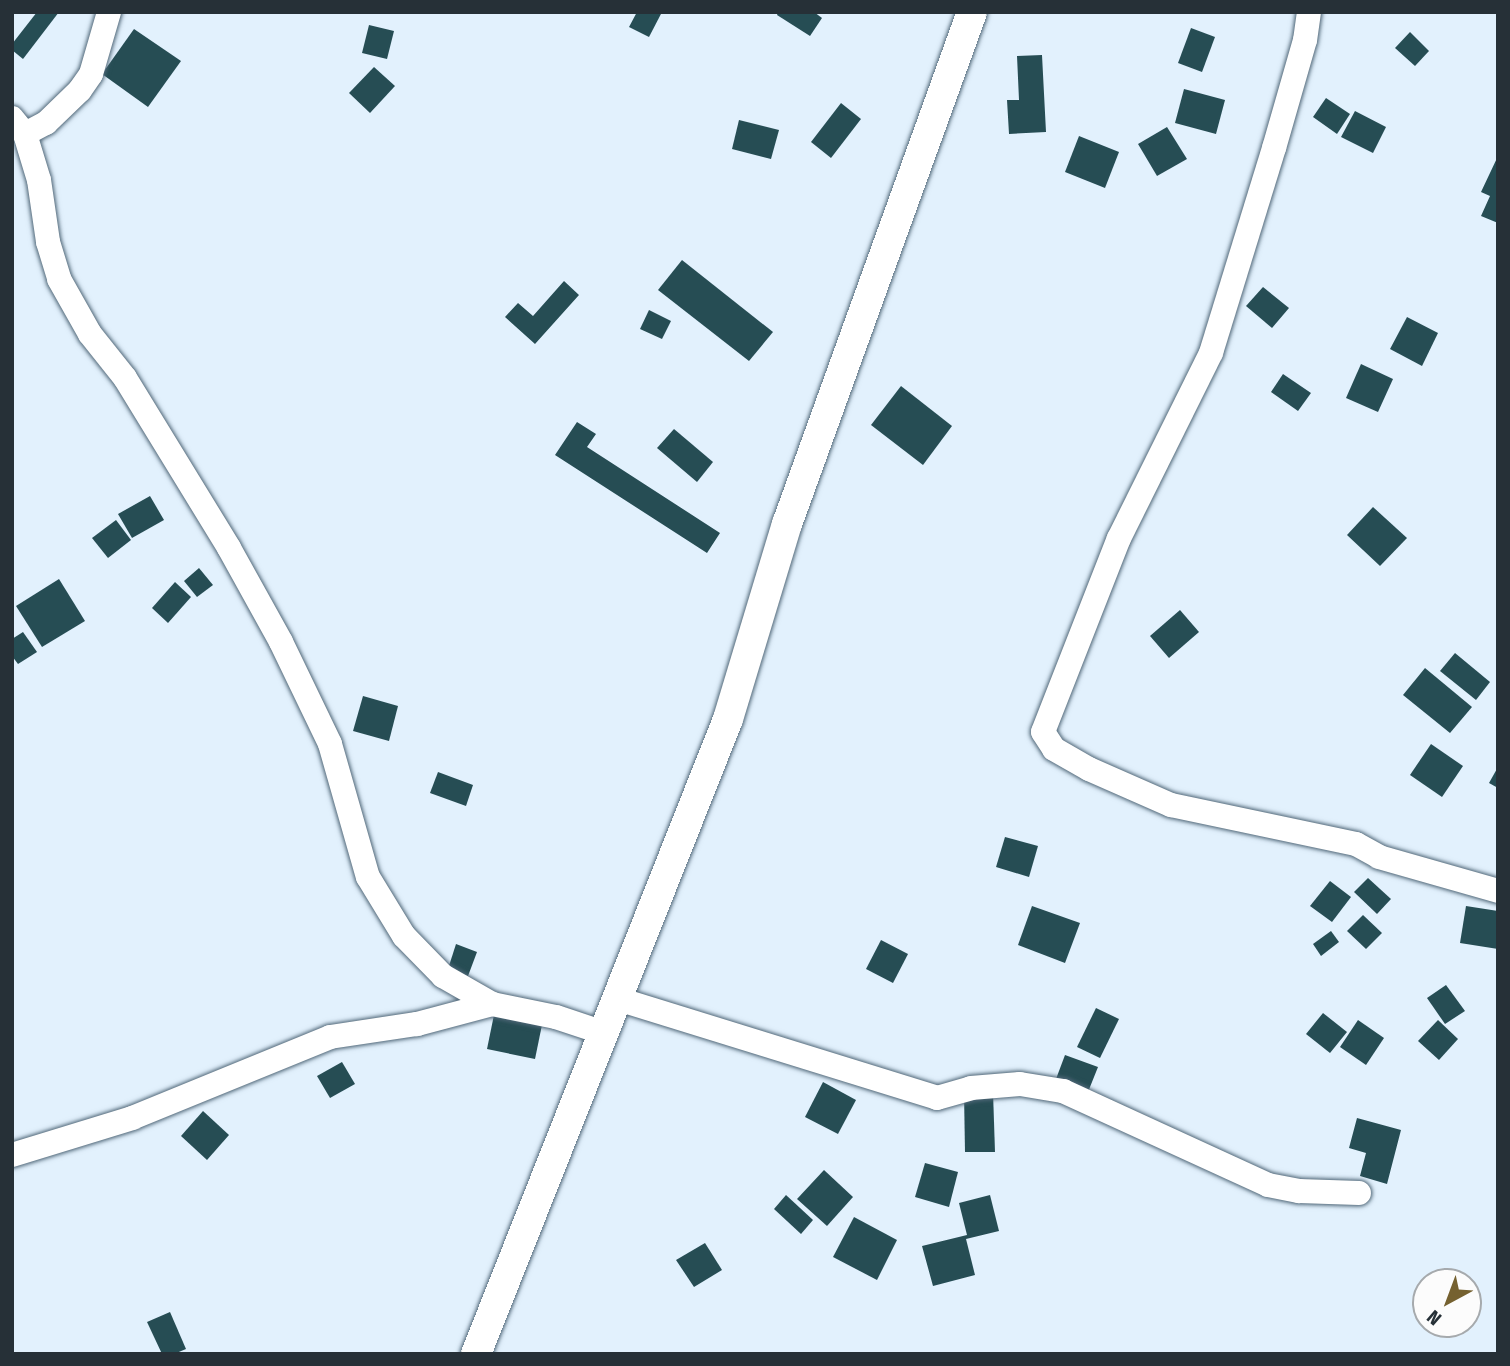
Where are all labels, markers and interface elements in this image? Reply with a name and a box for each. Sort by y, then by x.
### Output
north arrow [1412,1268,1482,1338]
text: N [1422,1305,1446,1330]

